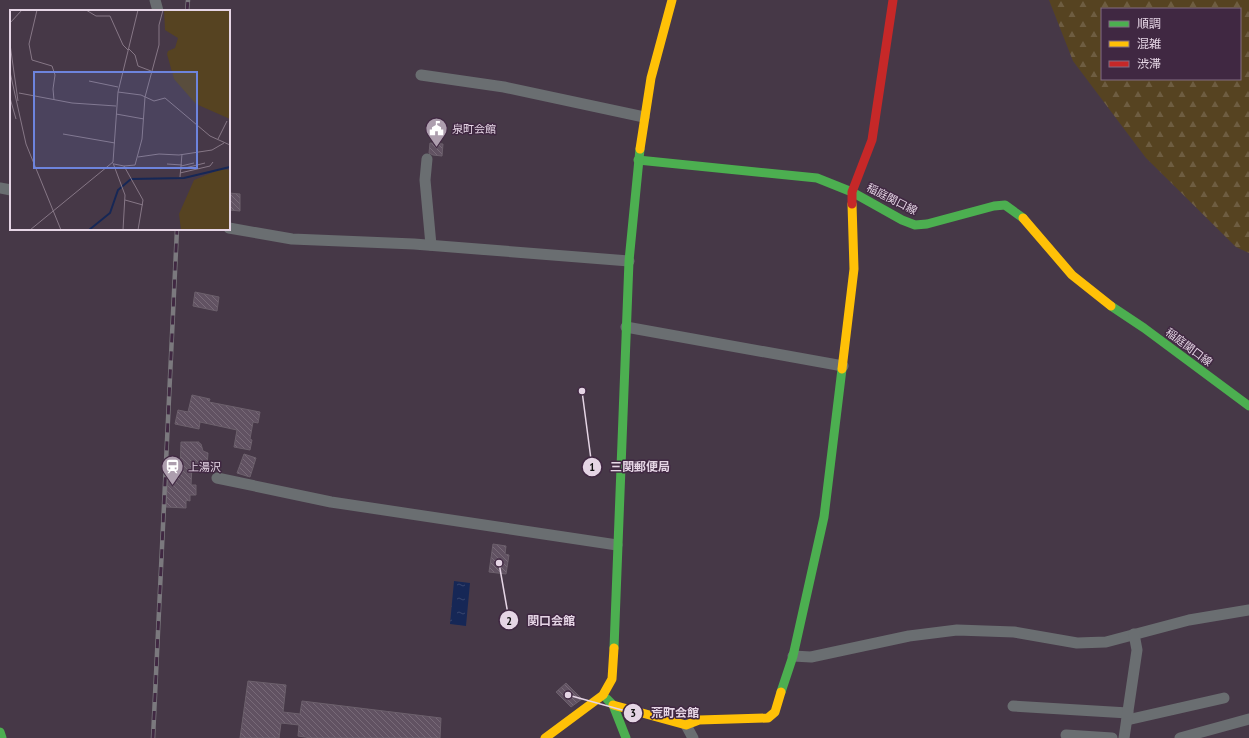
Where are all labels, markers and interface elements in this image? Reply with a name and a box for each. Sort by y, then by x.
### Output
legend [1101,8,1241,80]
inset map [10,10,230,230]
text: 順調 [1137,16,1161,31]
text: 混雑 [1137,36,1161,51]
text: 渋滞 [1137,56,1161,71]
public building icon: 泉町会館 [423,116,449,149]
place label: 泉町会館 [452,122,496,136]
street label: 稲庭関口線 [864,180,920,218]
street label: 稲庭関口線 [1163,325,1215,369]
station icon: 上湯沢 [160,454,186,487]
callout: 三関郵便局 [582,455,678,479]
text: 1 [589,459,595,474]
text: 三関郵便局 [610,459,670,474]
place label: 上湯沢 [188,460,221,474]
callout: 関口会館 [499,608,583,632]
text: 2 [506,613,512,628]
text: 関口会館 [527,613,575,628]
callout: 荒町会館 [623,701,707,725]
text: 3 [630,705,636,720]
text: 荒町会館 [651,705,699,720]

